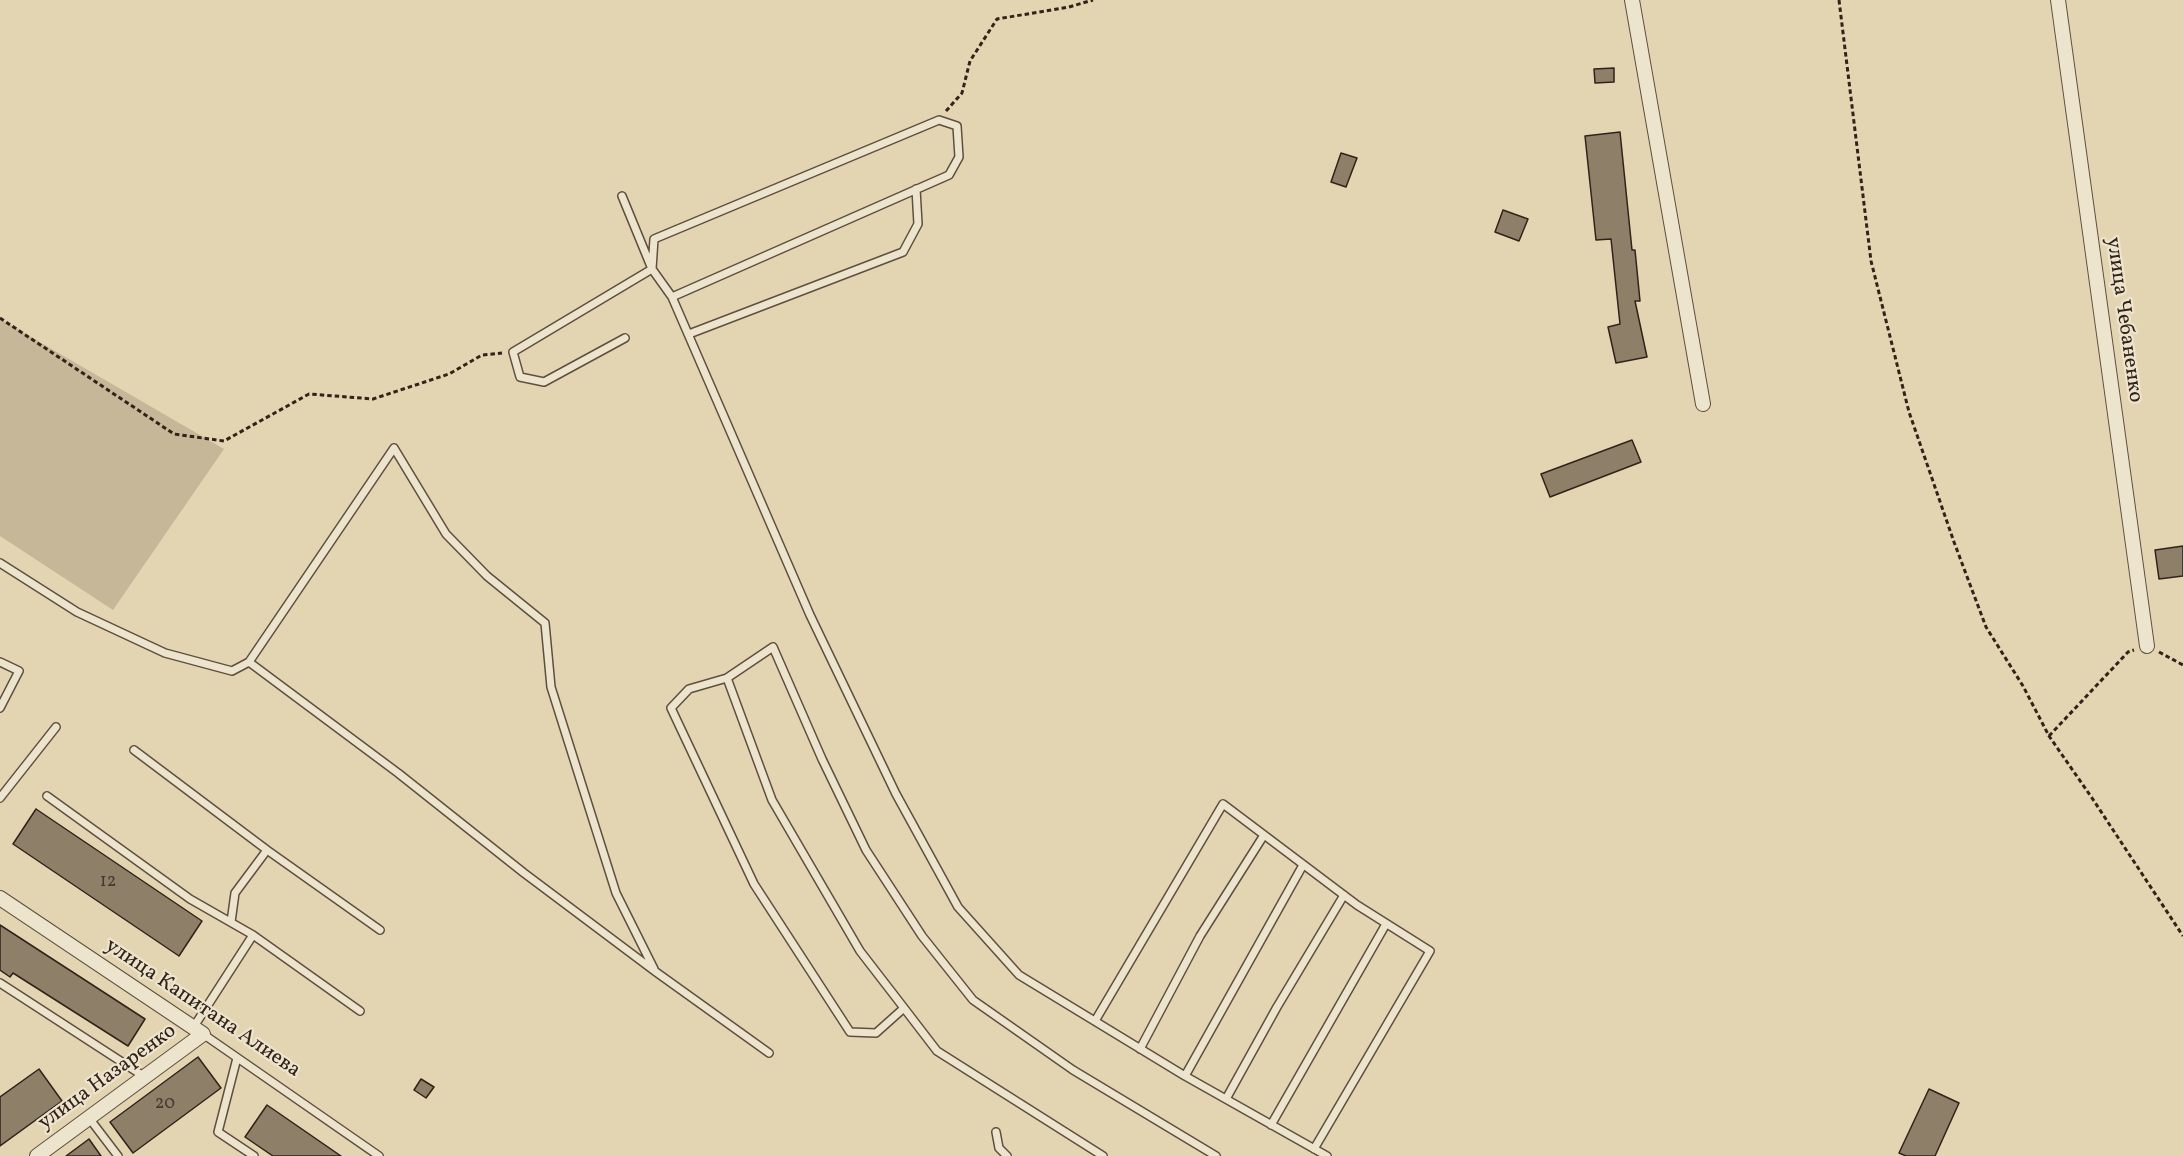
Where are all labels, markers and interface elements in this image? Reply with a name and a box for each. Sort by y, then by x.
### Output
street label: улица Чебаненко [2099,236,2147,404]
house number: 12 [100,872,116,894]
street label: улица Капитана Алиева [99,934,305,1084]
street label: улица Назаренко [34,1019,182,1137]
house number: 20 [155,1094,175,1116]

